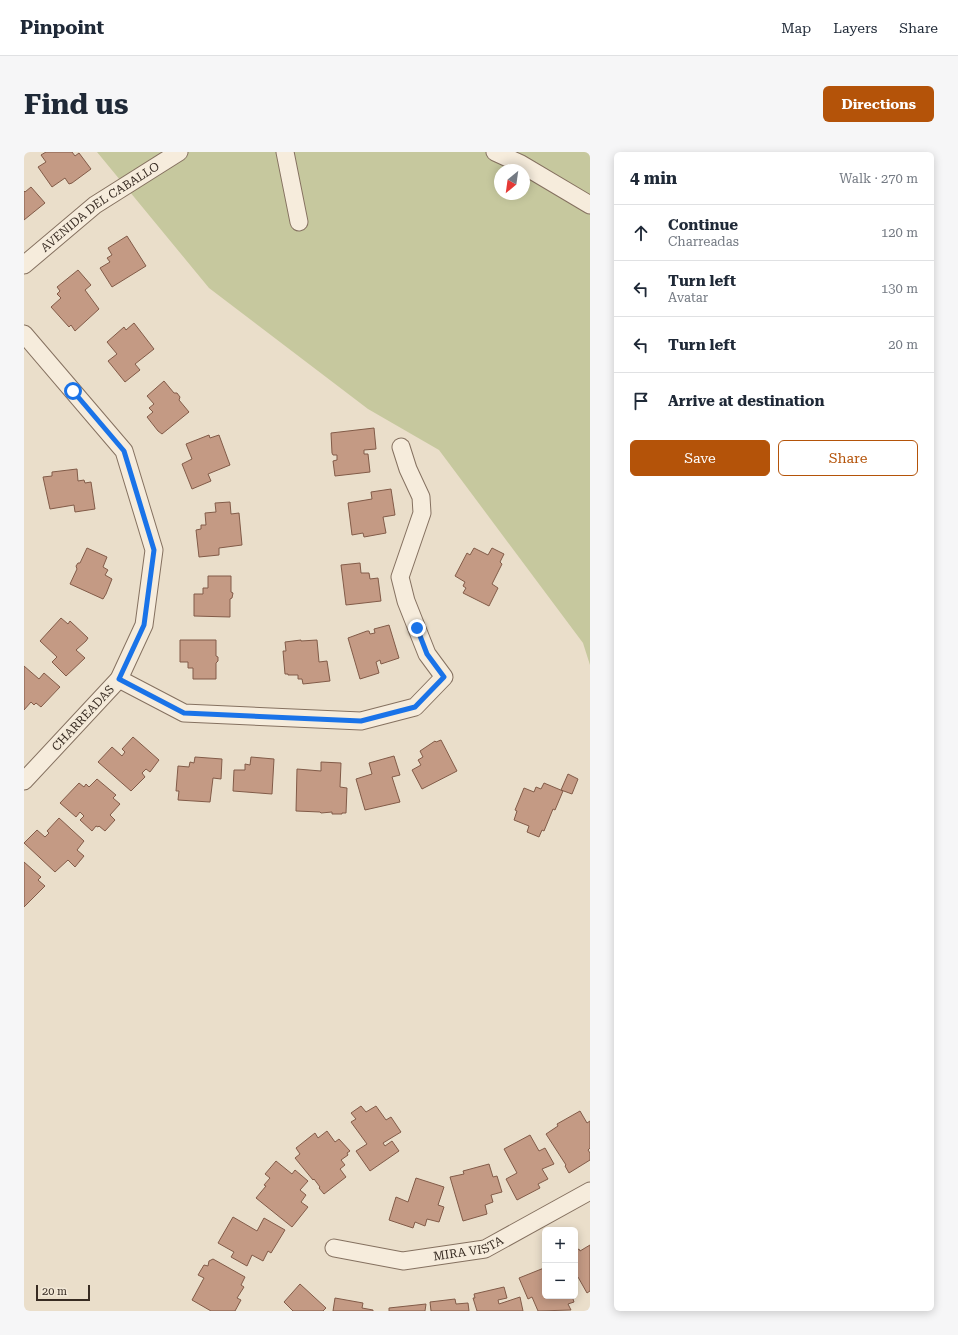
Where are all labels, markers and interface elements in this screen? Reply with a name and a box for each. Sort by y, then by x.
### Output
text: Pinpoint [20,16,104,39]
text: Map [781,20,811,36]
text: Layers [833,20,877,36]
text: Share [899,20,938,36]
button: Directions [823,86,934,122]
text: Find us [24,88,128,121]
street label: AVENIDA DEL CABALLO [38,159,162,255]
north arrow [494,164,530,200]
text: 4 min [630,168,677,188]
text: Walk · 270 m [839,171,918,186]
text: Continue [668,216,738,234]
icon: ahead [630,222,652,244]
text: 120 m [881,225,918,240]
text: Charreadas [668,234,739,249]
text: Turn left [668,272,736,290]
icon: left [630,278,652,300]
text: 130 m [881,281,918,296]
text: Avatar [668,290,708,305]
icon: left [630,334,652,356]
text: Turn left [668,336,736,354]
text: 20 m [888,337,918,352]
route start [64,382,82,400]
icon: arrive [630,390,652,412]
text: Arrive at destination [668,392,824,410]
button: Save [630,440,770,476]
button: Share [778,440,918,476]
route end [408,619,426,637]
street label: CHARREADAS [49,682,117,754]
map controls [542,1227,578,1299]
button: + [542,1227,578,1263]
street label: MIRA VISTA [432,1233,506,1263]
button: − [542,1263,578,1299]
scale bar [36,1283,90,1302]
text: 20 m [42,1285,67,1298]

